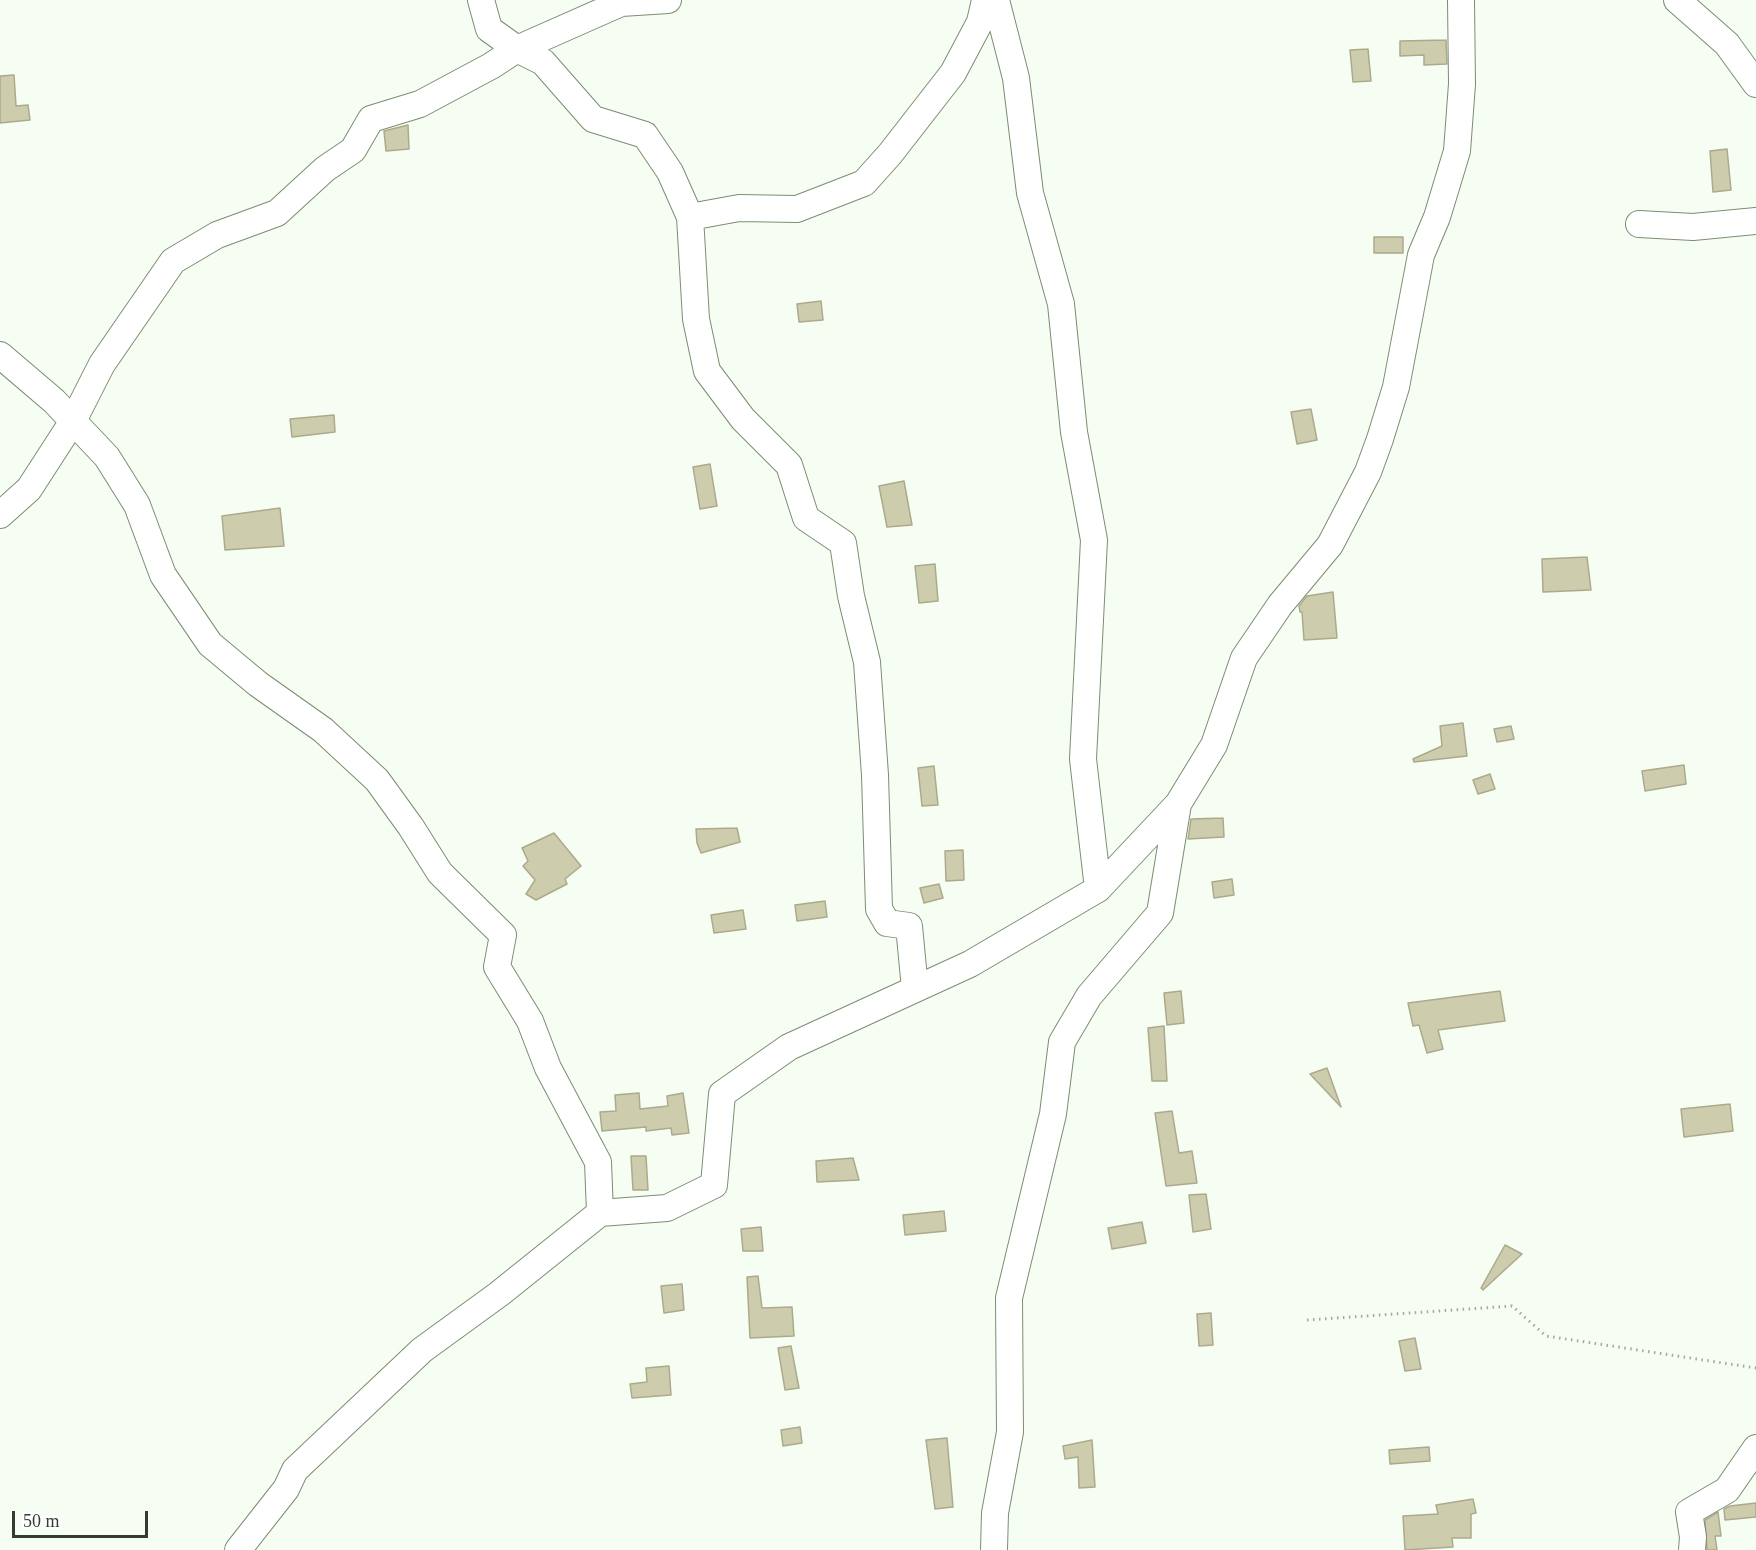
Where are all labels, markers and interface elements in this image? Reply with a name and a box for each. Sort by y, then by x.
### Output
scale bar [15,1499,152,1537]
text: 50 m [23,1511,60,1531]

